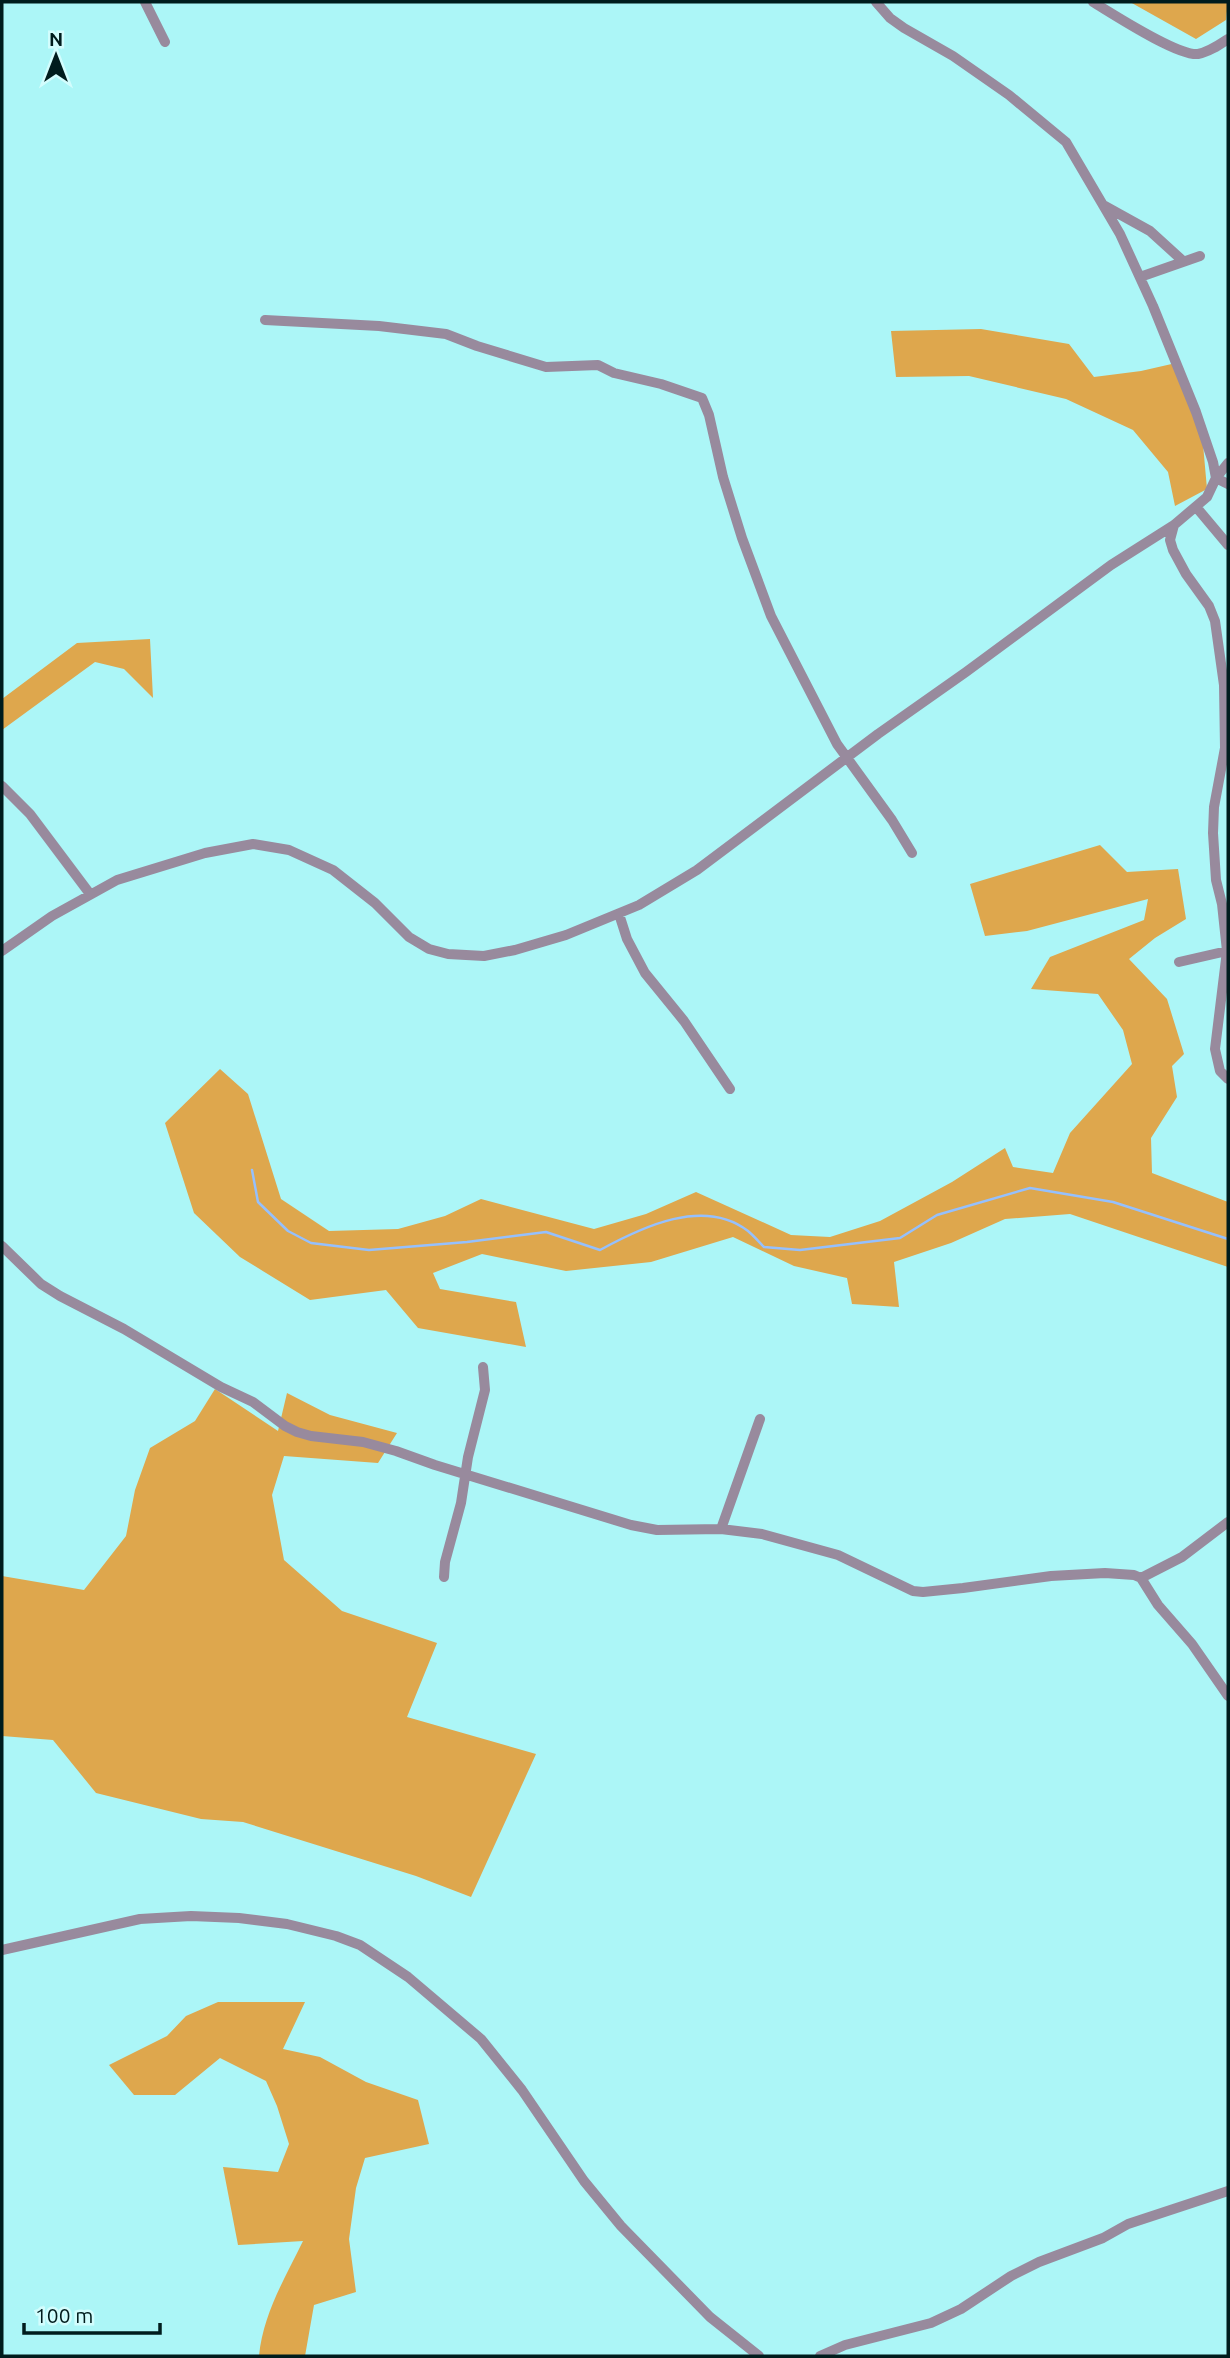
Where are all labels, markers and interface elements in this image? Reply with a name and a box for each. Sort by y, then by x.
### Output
north arrow [21,21,91,91]
text: N [49,28,63,50]
scale bar [24,2292,161,2336]
text: 100 m [35,2303,93,2327]

